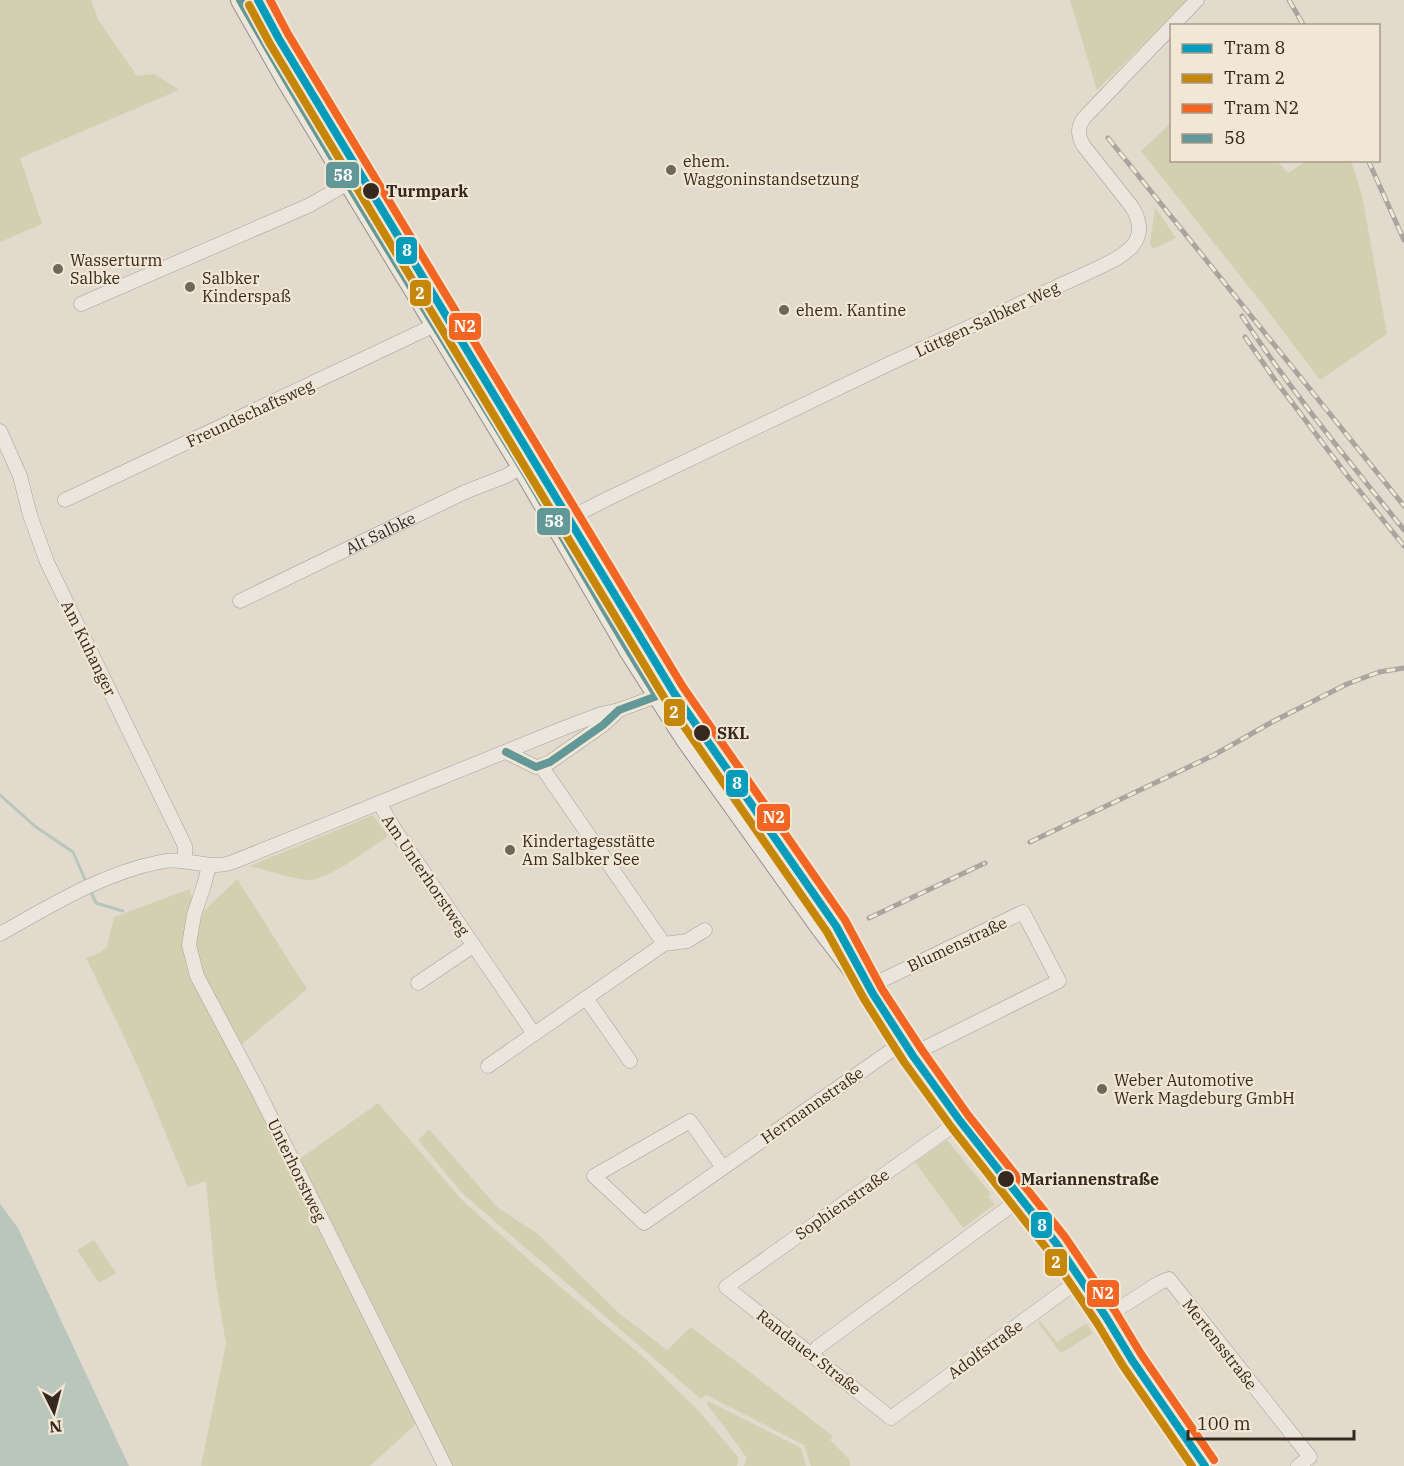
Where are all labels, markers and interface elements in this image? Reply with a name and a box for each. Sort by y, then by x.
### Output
legend [1170,24,1380,162]
text: Tram 8 [1224,36,1285,59]
text: Tram 2 [1224,66,1285,89]
text: Tram N2 [1224,96,1299,119]
text: 58 [1224,126,1246,149]
place label: ehem. Waggoninstandsetzung [683,151,859,189]
line badge: 58 [325,161,360,189]
marker: ehem. Waggoninstandsetzung [664,163,678,177]
text: 58 [333,165,353,185]
marker: Turmpark [361,181,381,201]
place label: Turmpark [386,181,468,201]
line badge: 8 [395,236,418,265]
text: 8 [402,240,412,260]
place label: Wasserturm Salbke [70,250,163,288]
marker: Wasserturm Salbke [51,262,65,276]
place label: Salbker Kinderspaß [202,268,291,306]
street label: Lüttgen-Salbker Weg [912,277,1062,361]
line badge: 2 [409,279,432,307]
marker: Salbker Kinderspaß [183,280,197,294]
text: 2 [415,283,425,303]
place label: ehem. Kantine [796,300,906,320]
marker: ehem. Kantine [777,303,791,317]
line badge: N2 [448,312,482,341]
text: N2 [454,316,476,336]
street label: Freundschaftsweg [183,375,317,451]
street label: Alt Salbke [342,507,419,558]
line badge: 58 [536,507,571,536]
text: 58 [544,511,564,531]
street label: Am Kuhanger [57,597,121,699]
line badge: 2 [663,698,686,727]
text: 2 [669,702,679,722]
marker: SKL [692,723,712,743]
place label: SKL [717,723,749,743]
line badge: 8 [725,769,749,798]
text: 8 [732,773,742,793]
line badge: N2 [756,803,791,832]
text: N2 [763,807,785,827]
street label: Am Unterhorstweg [378,810,474,940]
place label: Kindertagesstätte Am Salbker See [522,831,655,869]
marker: Kindertagesstätte Am Salbker See [503,843,517,857]
street label: Blumenstraße [904,912,1010,976]
street label: Hermannstraße [757,1062,867,1148]
place label: Weber Automotive Werk Magdeburg GmbH [1114,1070,1295,1108]
marker: Weber Automotive Werk Magdeburg GmbH [1095,1082,1109,1096]
street label: Unterhorstweg [263,1115,331,1225]
street label: Sophienstraße [791,1164,893,1244]
marker: Mariannenstraße [996,1169,1016,1189]
place label: Mariannenstraße [1021,1169,1159,1189]
line badge: 8 [1030,1211,1053,1239]
text: 8 [1037,1215,1047,1235]
line badge: 2 [1044,1248,1068,1277]
text: 2 [1051,1252,1061,1272]
line badge: N2 [1086,1279,1120,1308]
text: N2 [1092,1283,1114,1303]
street label: Mertensstraße [1178,1295,1262,1393]
street label: Randauer Straße [753,1305,865,1399]
street label: Adolfstraße [944,1315,1026,1383]
north arrow [24,1382,84,1442]
scale bar [1188,1403,1354,1441]
text: 100 m [1197,1412,1251,1435]
text: N [48,1416,63,1438]

